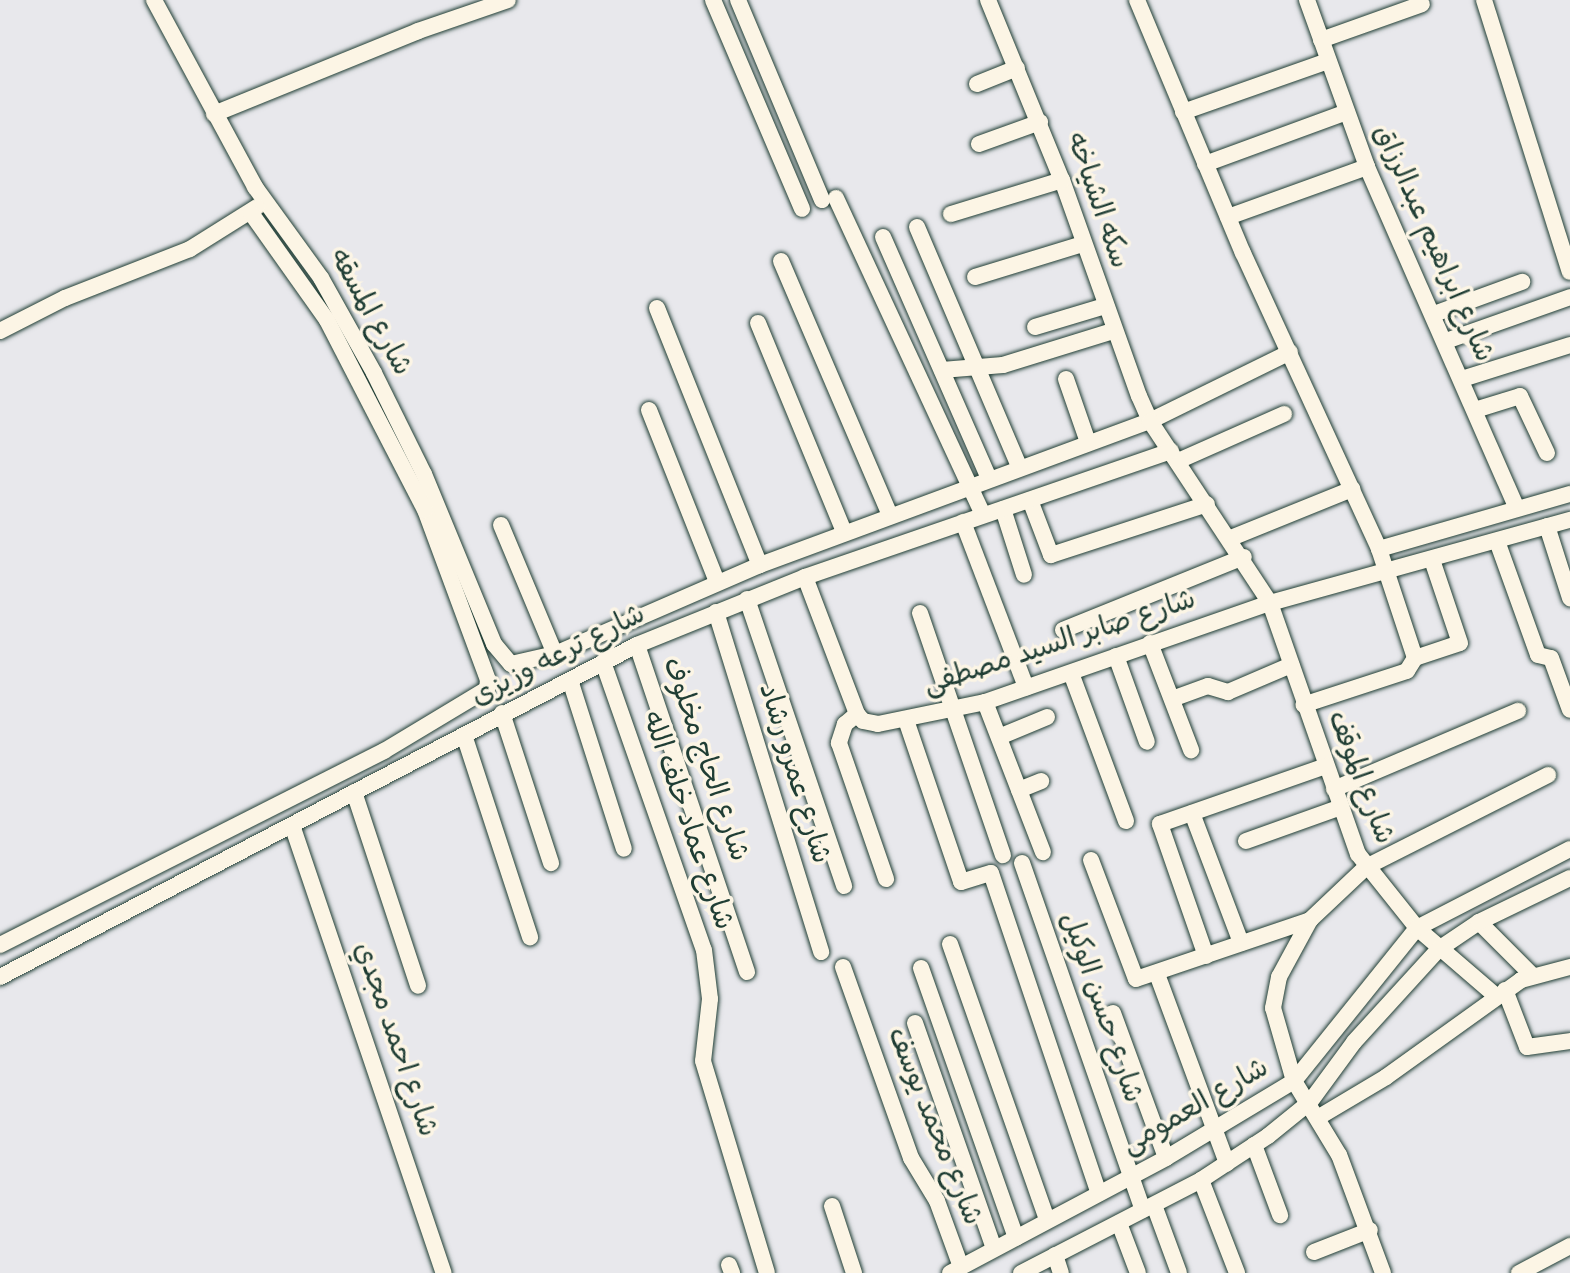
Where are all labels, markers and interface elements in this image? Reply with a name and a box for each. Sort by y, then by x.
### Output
street label: شارع ابراهيم عبدالرزاق [1365,120,1499,368]
street label: سكه الشياخه [1057,129,1135,273]
street label: شارع المسقه [320,244,418,382]
street label: شارع صابر السيد مصطفى [920,584,1200,704]
street label: شارع ترعه وزيزى [466,599,652,715]
street label: شارع الحاج مخلوف [653,654,755,866]
street label: شارع عمرو رشاد [750,680,836,868]
street label: شارع عماد خلف الله [633,707,739,935]
street label: شارع الموقف [1318,707,1400,849]
street label: شارع حسن الوكيل [1052,908,1148,1108]
street label: شارع احمد مجدي [345,938,443,1142]
street label: شارع محمد يوسف [878,1023,988,1231]
street label: شارع العمومى [1117,1052,1275,1164]

